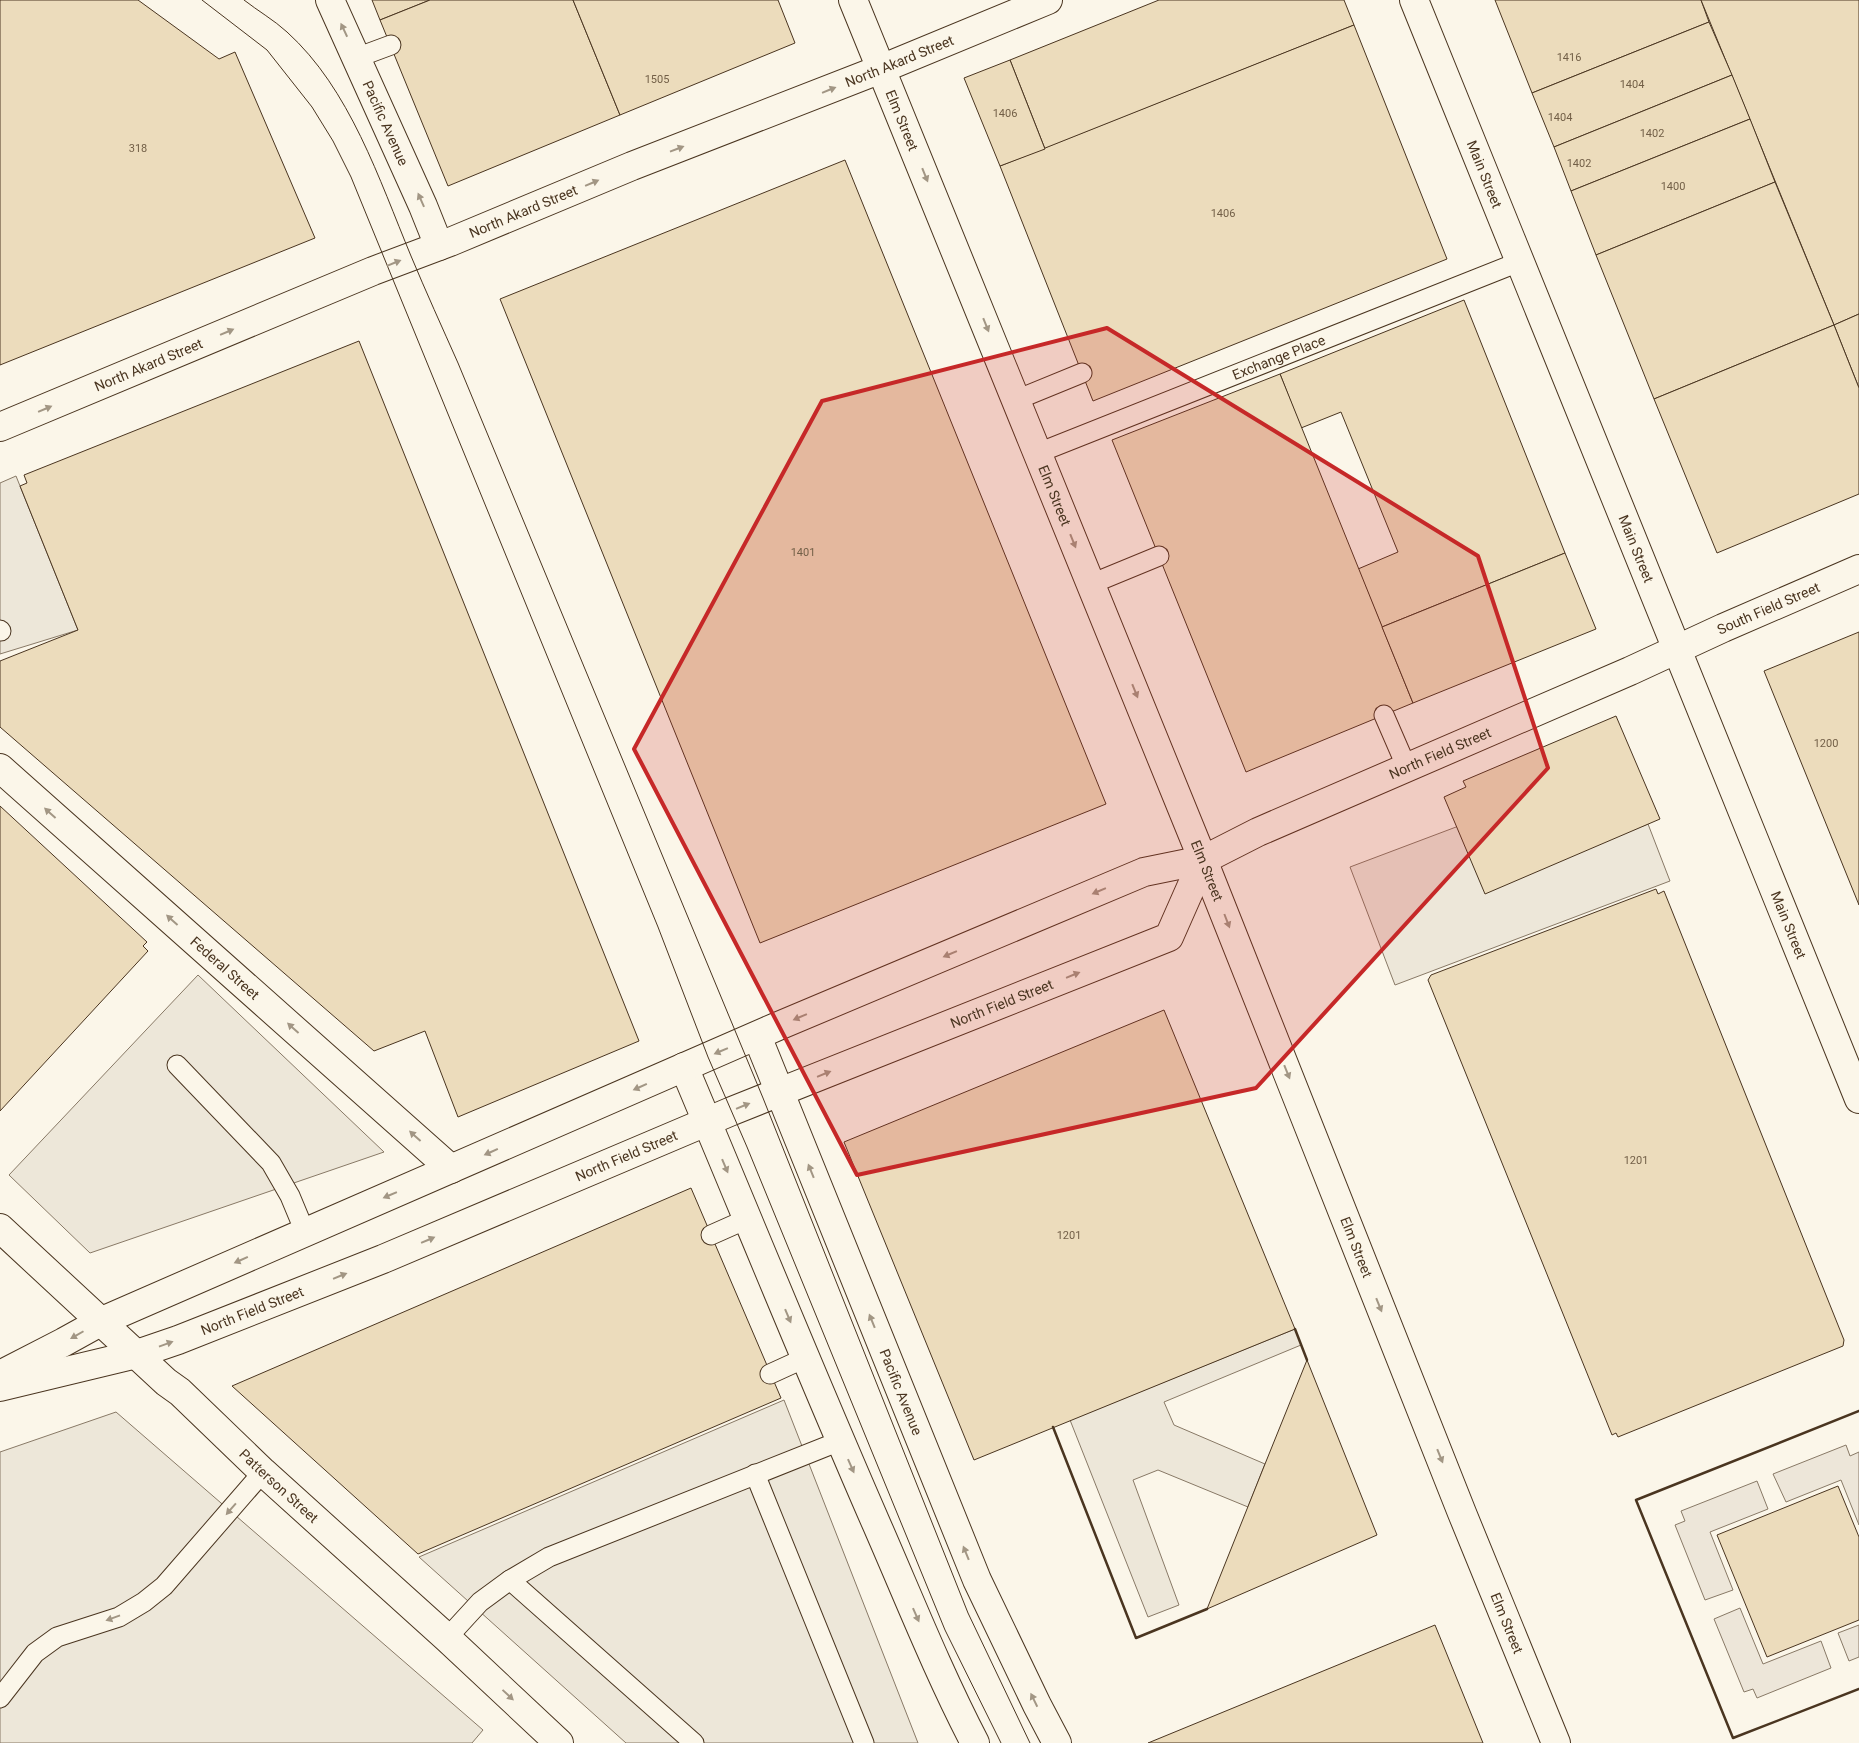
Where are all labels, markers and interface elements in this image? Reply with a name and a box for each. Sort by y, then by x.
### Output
one-way arrow [339,23,347,37]
street label: North Akard Street [843,32,956,90]
house number: 1416 [1557,51,1581,64]
house number: 1505 [645,73,669,86]
street label: Pacific Avenue [359,78,412,168]
house number: 1404 [1620,78,1644,91]
one-way arrow [822,86,837,94]
street label: Elm Street [883,88,922,154]
house number: 1406 [993,107,1017,120]
house number: 1404 [1548,111,1572,124]
house number: 1402 [1640,127,1664,140]
street label: Main Street [1464,138,1506,211]
house number: 318 [129,142,147,155]
one-way arrow [670,145,685,152]
house number: 1402 [1567,157,1591,170]
one-way arrow [922,167,929,182]
one-way arrow [585,179,599,187]
house number: 1400 [1661,180,1685,193]
street label: North Akard Street [467,182,580,241]
one-way arrow [416,193,424,207]
house number: 1406 [1211,207,1235,220]
one-way arrow [387,259,402,267]
one-way arrow [982,318,990,333]
one-way arrow [220,328,234,336]
street label: Exchange Place [1230,332,1328,383]
street label: North Akard Street [92,335,205,395]
one-way arrow [38,404,52,412]
street label: Elm Street [1035,463,1074,529]
street label: Main Street [1615,513,1657,585]
one-way arrow [1070,534,1078,548]
house number: 1401 [791,546,815,559]
street label: South Field Street [1715,579,1822,638]
one-way arrow [1131,684,1139,698]
street label: North Field Street [1387,724,1494,782]
house number: 1200 [1814,737,1838,750]
one-way arrow [44,807,57,818]
street label: Elm Street [1188,838,1227,904]
one-way arrow [1092,887,1107,895]
street label: Main Street [1768,889,1810,962]
one-way arrow [1224,914,1232,928]
one-way arrow [165,915,178,926]
street label: Federal Street [187,933,263,1003]
one-way arrow [942,950,957,958]
one-way arrow [1066,971,1081,979]
street label: North Field Street [948,976,1056,1031]
one-way arrow [793,1014,807,1022]
one-way arrow [287,1023,300,1034]
one-way arrow [714,1048,728,1056]
one-way arrow [1284,1065,1291,1080]
one-way arrow [817,1070,832,1078]
one-way arrow [633,1083,647,1091]
one-way arrow [736,1102,750,1110]
street label: North Field Street [573,1127,680,1184]
one-way arrow [408,1131,421,1142]
one-way arrow [484,1148,498,1156]
house number: 1201 [1624,1154,1648,1167]
one-way arrow [722,1159,730,1173]
one-way arrow [807,1163,814,1178]
one-way arrow [383,1192,397,1200]
street label: Elm Street [1337,1214,1376,1280]
house number: 1201 [1057,1229,1081,1242]
one-way arrow [421,1235,435,1243]
one-way arrow [234,1257,248,1265]
one-way arrow [333,1272,348,1280]
street label: North Field Street [198,1283,306,1338]
one-way arrow [1376,1298,1384,1312]
one-way arrow [784,1309,792,1324]
one-way arrow [868,1313,876,1328]
one-way arrow [70,1331,85,1339]
one-way arrow [158,1340,173,1347]
street label: Pacific Avenue [876,1347,926,1437]
street label: Patterson Street [236,1446,322,1526]
one-way arrow [1436,1449,1444,1463]
one-way arrow [848,1459,856,1473]
one-way arrow [225,1502,236,1515]
one-way arrow [961,1546,969,1560]
street label: Elm Street [1487,1590,1527,1656]
one-way arrow [913,1608,921,1622]
one-way arrow [105,1614,120,1622]
one-way arrow [501,1690,514,1701]
one-way arrow [1030,1693,1038,1707]

